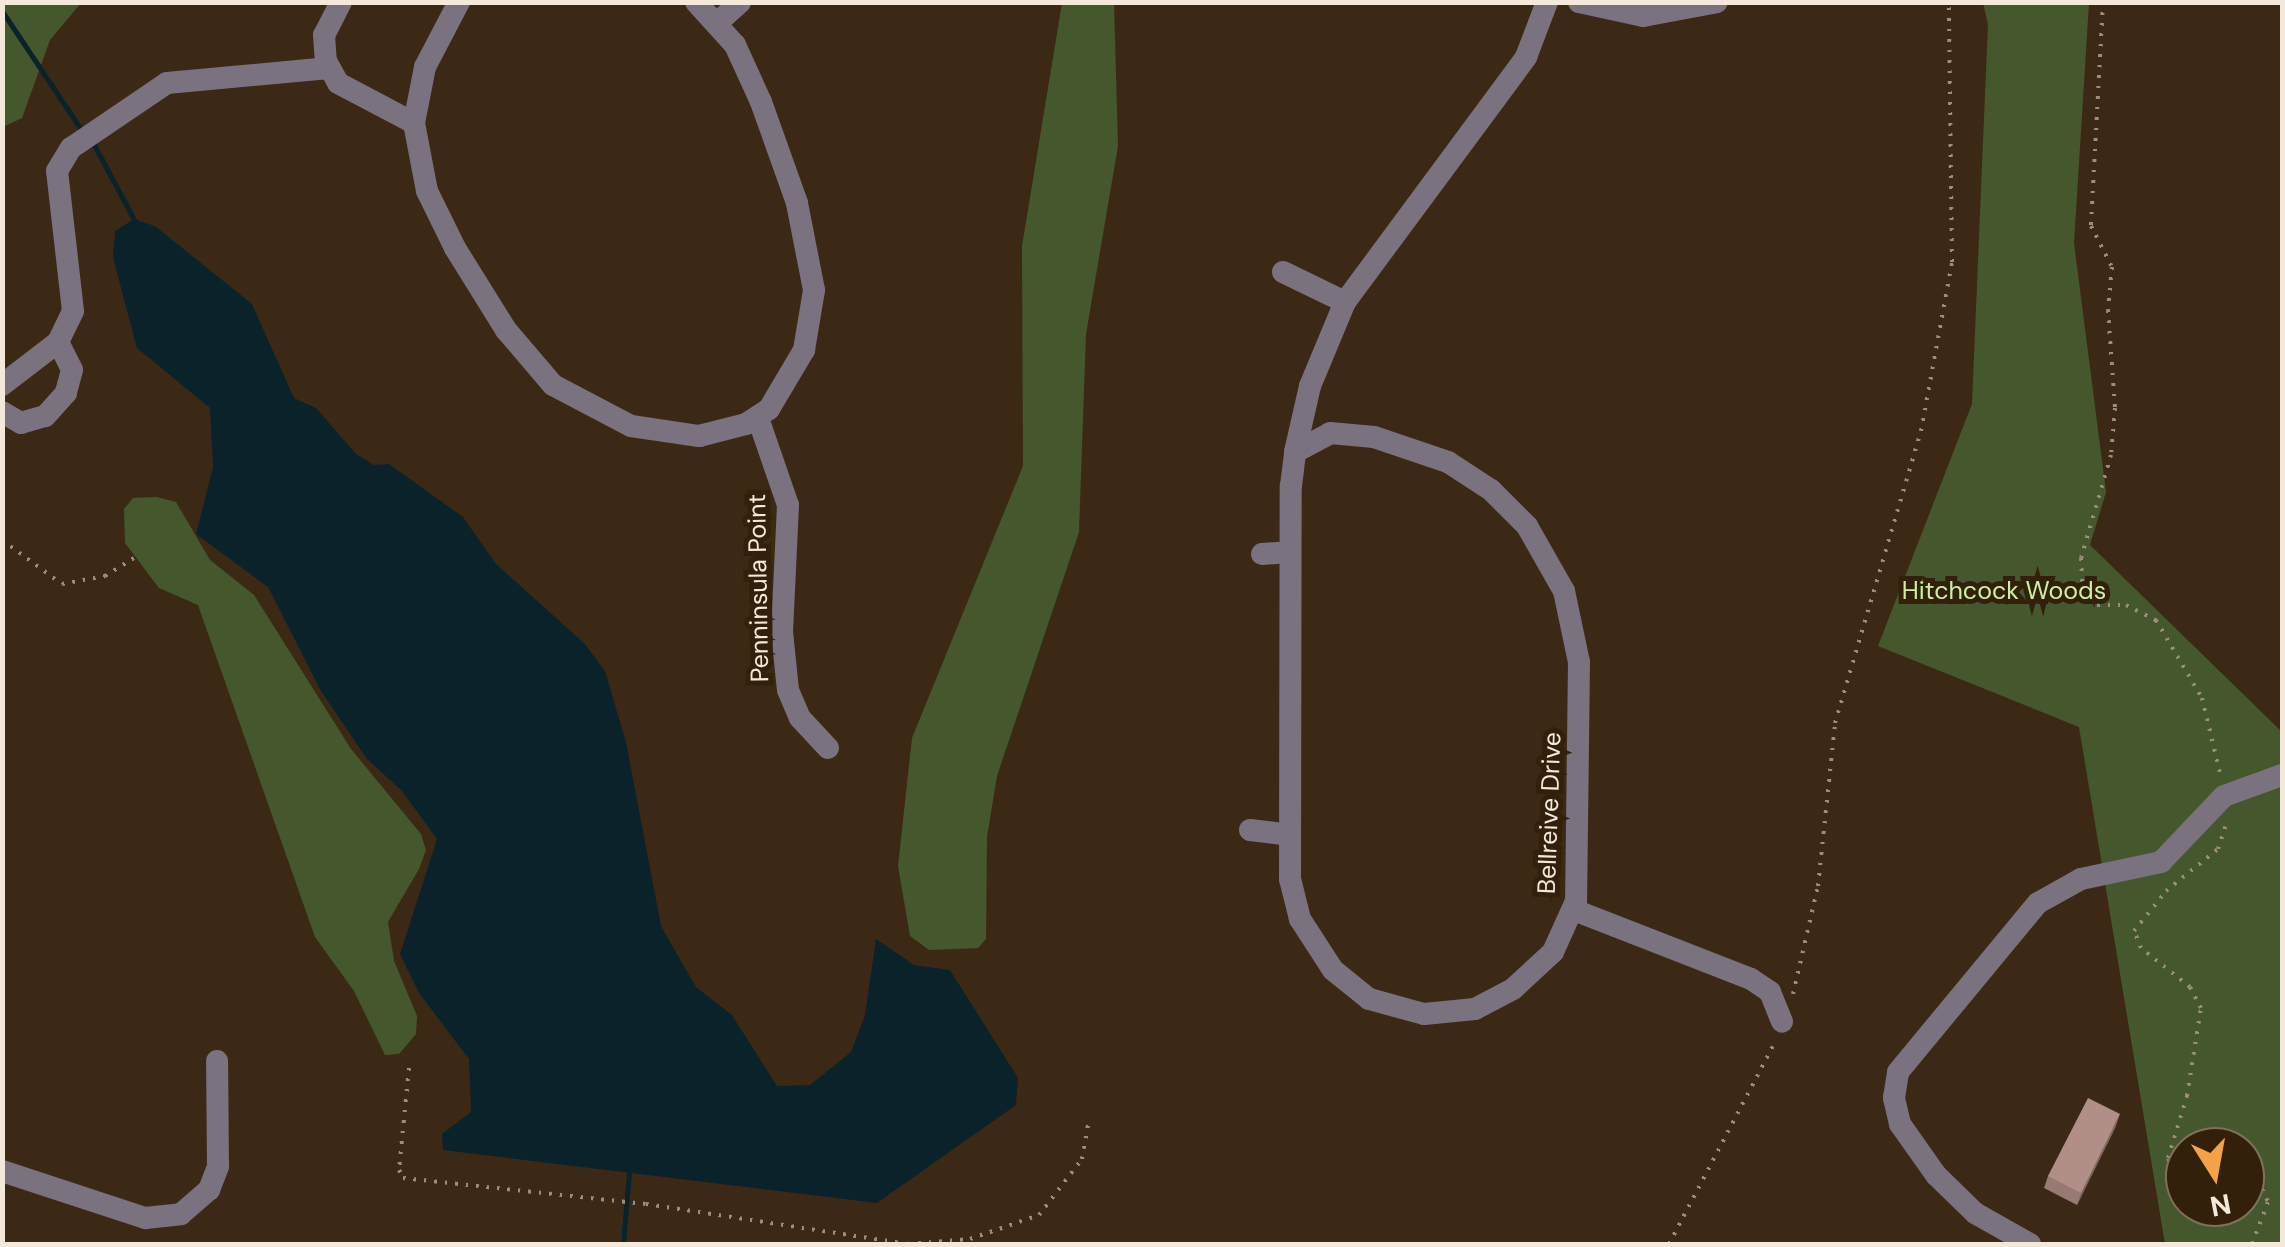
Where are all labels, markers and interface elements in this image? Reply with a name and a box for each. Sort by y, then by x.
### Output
street label: Penninsula Point [742,494,776,682]
park label: Hitchcock Woods [1902,576,2106,606]
street label: Bellreive Drive [1532,732,1568,894]
north arrow [2165,1127,2265,1227]
text: N [2207,1185,2234,1225]

